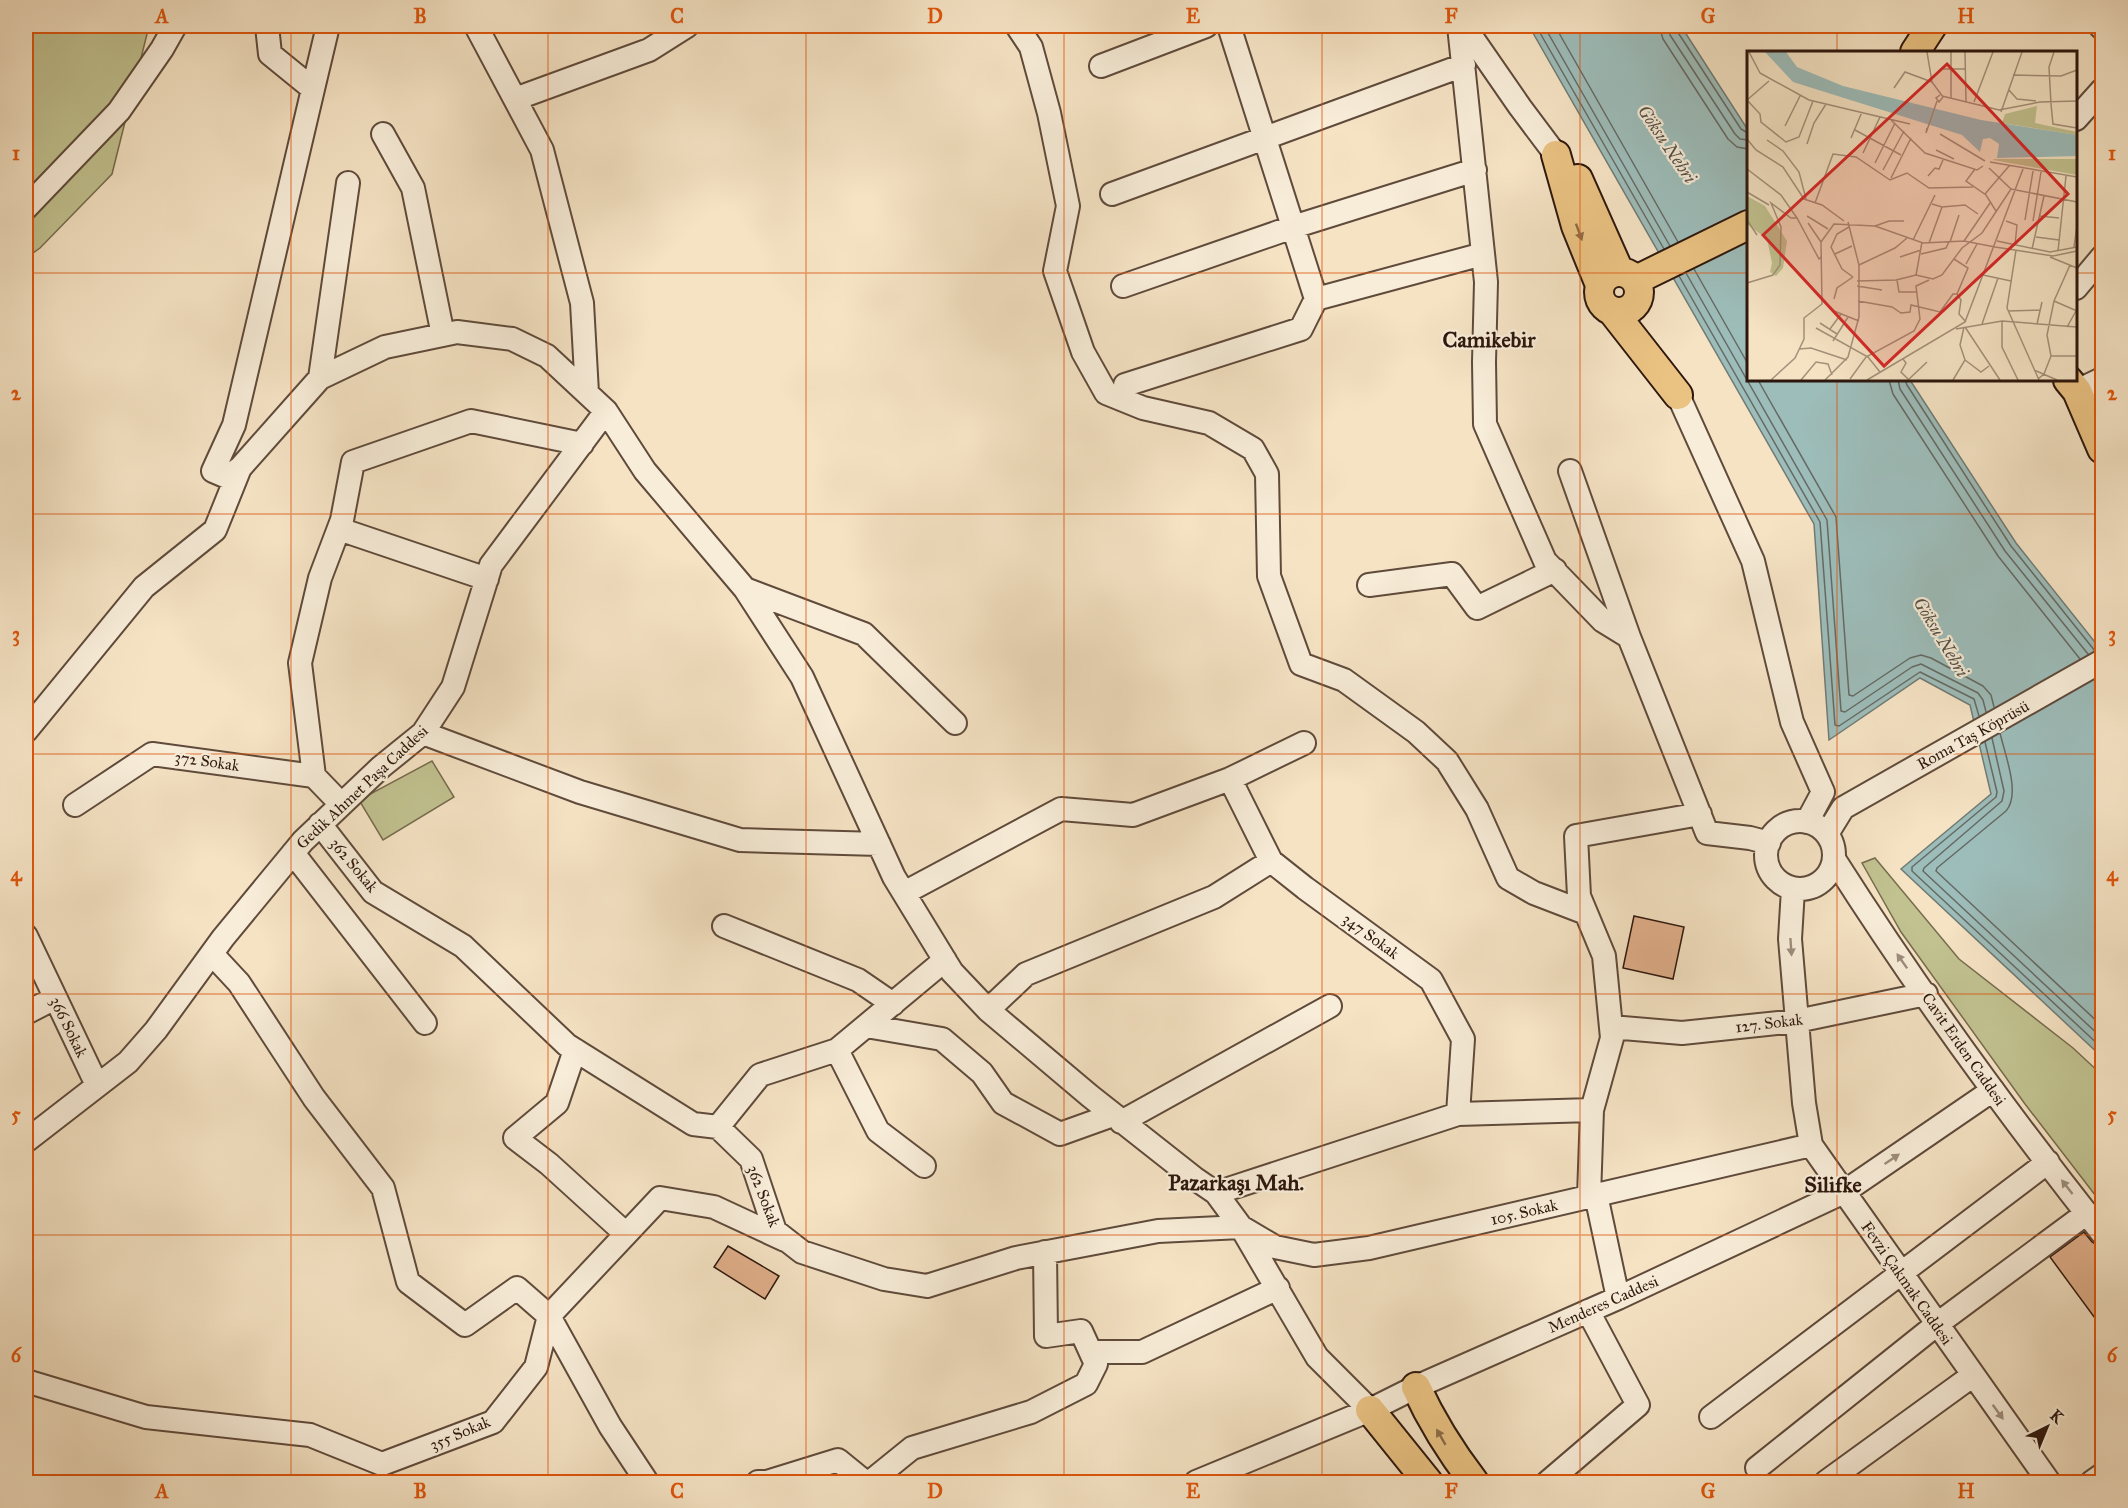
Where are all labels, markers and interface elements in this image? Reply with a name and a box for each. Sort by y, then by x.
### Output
text: A [153,4,169,28]
text: B [413,4,427,28]
text: C [670,4,684,28]
text: D [927,4,943,28]
text: E [1186,4,1201,28]
text: F [1444,4,1458,28]
text: G [1701,4,1716,28]
text: H [1957,4,1975,28]
inset map [1747,51,2077,381]
water label: Göksu Nehri [1633,101,1701,187]
text: 1 [12,141,20,165]
text: 1 [2108,141,2116,165]
one-way arrow [1574,223,1584,241]
district label: Camikebir [1443,326,1536,353]
text: 2 [11,381,22,405]
text: 2 [2107,381,2118,405]
water label: Göksu Nehri [1908,593,1974,681]
text: 3 [12,622,20,647]
text: 3 [2108,622,2116,647]
street label: Roma Taş Köprüsü [1914,696,2033,774]
street label: Gedik Ahmet Paşa Caddesi [292,721,432,853]
street label: 372 Sokak [173,747,241,775]
street label: 362 Sokak [326,834,382,896]
text: 4 [10,862,22,887]
text: 4 [2106,862,2118,887]
street label: 347 Sokak [1339,909,1404,963]
one-way arrow [1786,938,1796,957]
one-way arrow [1896,954,1908,970]
street label: Cavit Erden Caddesi [1918,989,2010,1110]
street label: 366 Sokak [46,994,92,1061]
street label: 127. Sokak [1734,1009,1804,1037]
text: 5 [11,1102,21,1126]
text: 5 [2107,1102,2117,1126]
one-way arrow [1884,1154,1900,1165]
street label: 362 Sokak [744,1162,785,1230]
district label: Pazarkaşı Mah. [1168,1169,1304,1196]
district label: Silifke [1804,1171,1862,1198]
one-way arrow [2061,1179,2073,1194]
street label: 105. Sokak [1489,1195,1560,1229]
street label: Fevzi Çakmak Caddesi [1857,1218,1957,1349]
street label: Menderes Caddesi [1545,1271,1662,1337]
text: 6 [11,1343,23,1367]
text: 6 [2107,1343,2119,1367]
north arrow [2017,1397,2077,1457]
one-way arrow [1992,1403,2004,1419]
text: K [2046,1406,2068,1428]
street label: 355 Sokak [427,1412,494,1454]
one-way arrow [1436,1429,1447,1445]
text: A [153,1479,169,1503]
text: B [413,1479,427,1503]
text: C [670,1479,684,1503]
text: D [927,1479,943,1503]
text: E [1186,1479,1201,1503]
text: F [1444,1479,1458,1503]
text: G [1701,1479,1716,1503]
text: H [1957,1479,1975,1503]

